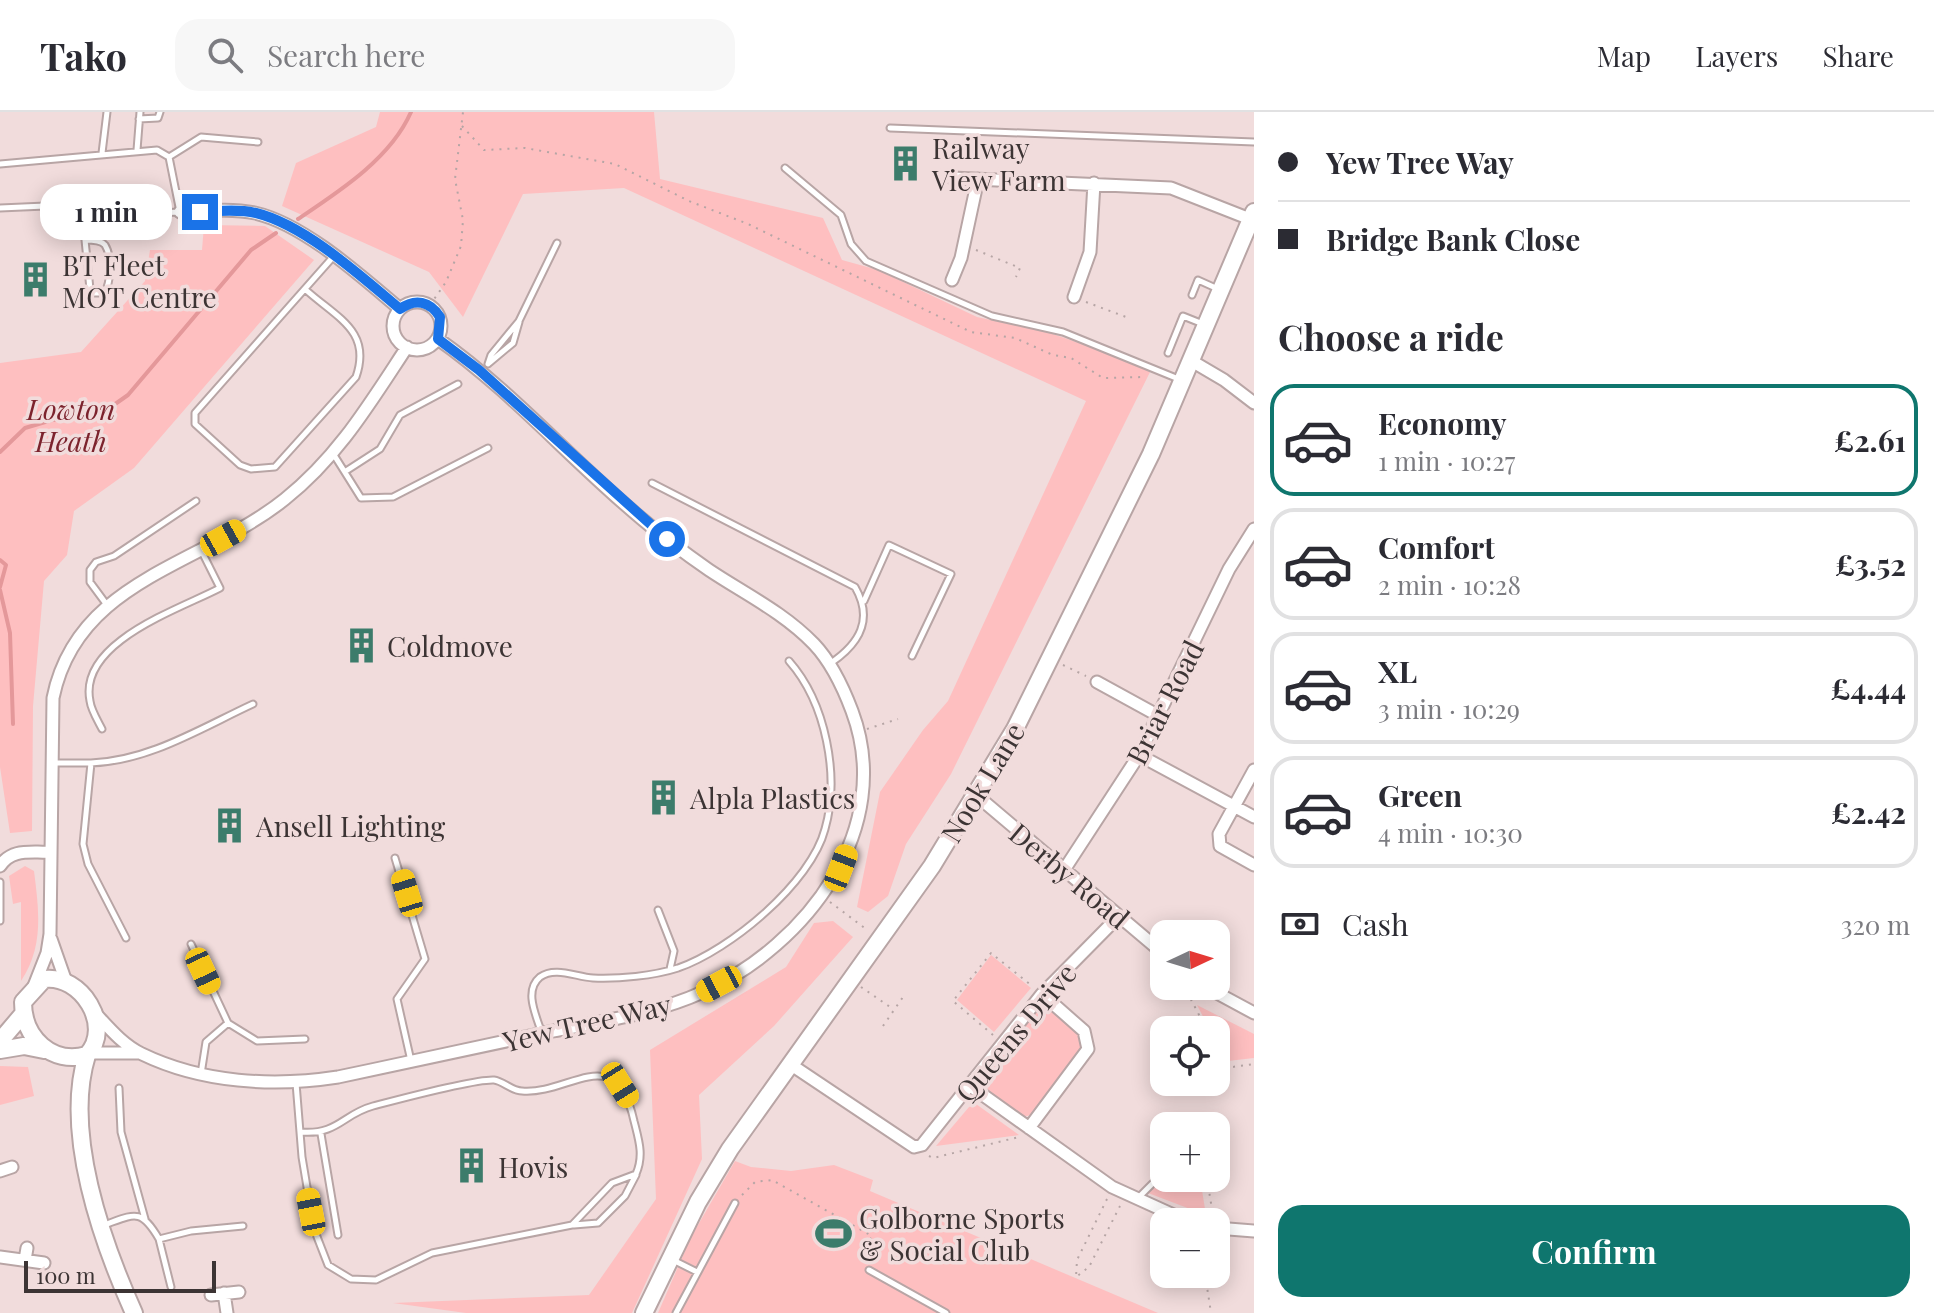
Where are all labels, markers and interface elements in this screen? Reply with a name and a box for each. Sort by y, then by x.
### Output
search box [175,19,735,91]
text: Tako [40,30,127,81]
icon: search [203,33,247,77]
text: Search here [267,35,426,75]
text: Map [1597,37,1651,74]
text: Layers [1695,37,1778,74]
text: Share [1822,37,1894,74]
place label: Railway View Farm [931,129,1066,198]
text: Yew Tree Way [1326,142,1514,182]
building icon: Railway View Farm [887,144,925,182]
callout: 1 min [40,184,172,240]
text: 1 min [74,194,138,229]
route end [182,194,218,230]
text: Bridge Bank Close [1326,219,1580,259]
place label: BT Fleet MOT Centre [62,246,217,315]
building icon: BT Fleet MOT Centre [17,261,55,299]
text: Choose a ride [1278,312,1504,360]
park label: Lowton Heath [26,390,115,459]
text: Economy [1378,403,1507,443]
icon: car [1282,404,1354,476]
text: £2.61 [1834,420,1906,460]
text: 1 min · 10:27 [1378,443,1515,478]
car [196,516,250,560]
route start [649,521,685,557]
text: Comfort [1378,527,1495,567]
icon: car [1282,528,1354,600]
text: £3.52 [1835,544,1906,584]
text: 2 min · 10:28 [1378,567,1521,602]
building icon: Coldmove [342,626,380,664]
place label: Coldmove [387,627,513,664]
street label: Briar Road [1117,634,1211,770]
text: XL [1378,651,1417,691]
icon: car [1282,652,1354,724]
text: £4.44 [1831,668,1906,708]
text: 3 min · 10:29 [1378,691,1520,726]
street label: Nook Lane [932,715,1032,849]
text: Green [1378,775,1462,815]
icon: car [1282,776,1354,848]
building icon: Alpla Plastics [645,778,683,816]
place label: Alpla Plastics [689,779,855,816]
text: £2.42 [1831,792,1906,832]
building icon: Ansell Lighting [211,806,249,844]
place label: Ansell Lighting [255,807,445,844]
street label: Derby Road [1002,814,1138,936]
text: 4 min · 10:30 [1378,815,1523,850]
car [821,841,861,895]
car [389,867,425,919]
icon: cash [1278,902,1322,946]
text: Cash [1342,904,1409,944]
text: 320 m [1841,907,1910,942]
north arrow [1150,920,1230,1000]
map controls [1150,920,1230,1288]
car [182,944,224,998]
street label: Queens Drive [946,955,1084,1109]
car [692,962,746,1006]
street label: Yew Tree Way [498,985,675,1060]
button: locate [1150,1016,1230,1096]
car [597,1058,643,1112]
button: + [1150,1112,1230,1192]
building icon: Hovis [453,1147,491,1185]
place label: Hovis [498,1148,568,1185]
car [295,1186,327,1238]
place label: Golborne Sports & Social Club [859,1199,1065,1268]
button: Confirm [1278,1205,1910,1297]
button: − [1150,1208,1230,1288]
sports icon: Golborne Sports & Social Club [814,1214,852,1252]
scale bar [24,1257,216,1293]
text: 100 m [36,1260,96,1290]

